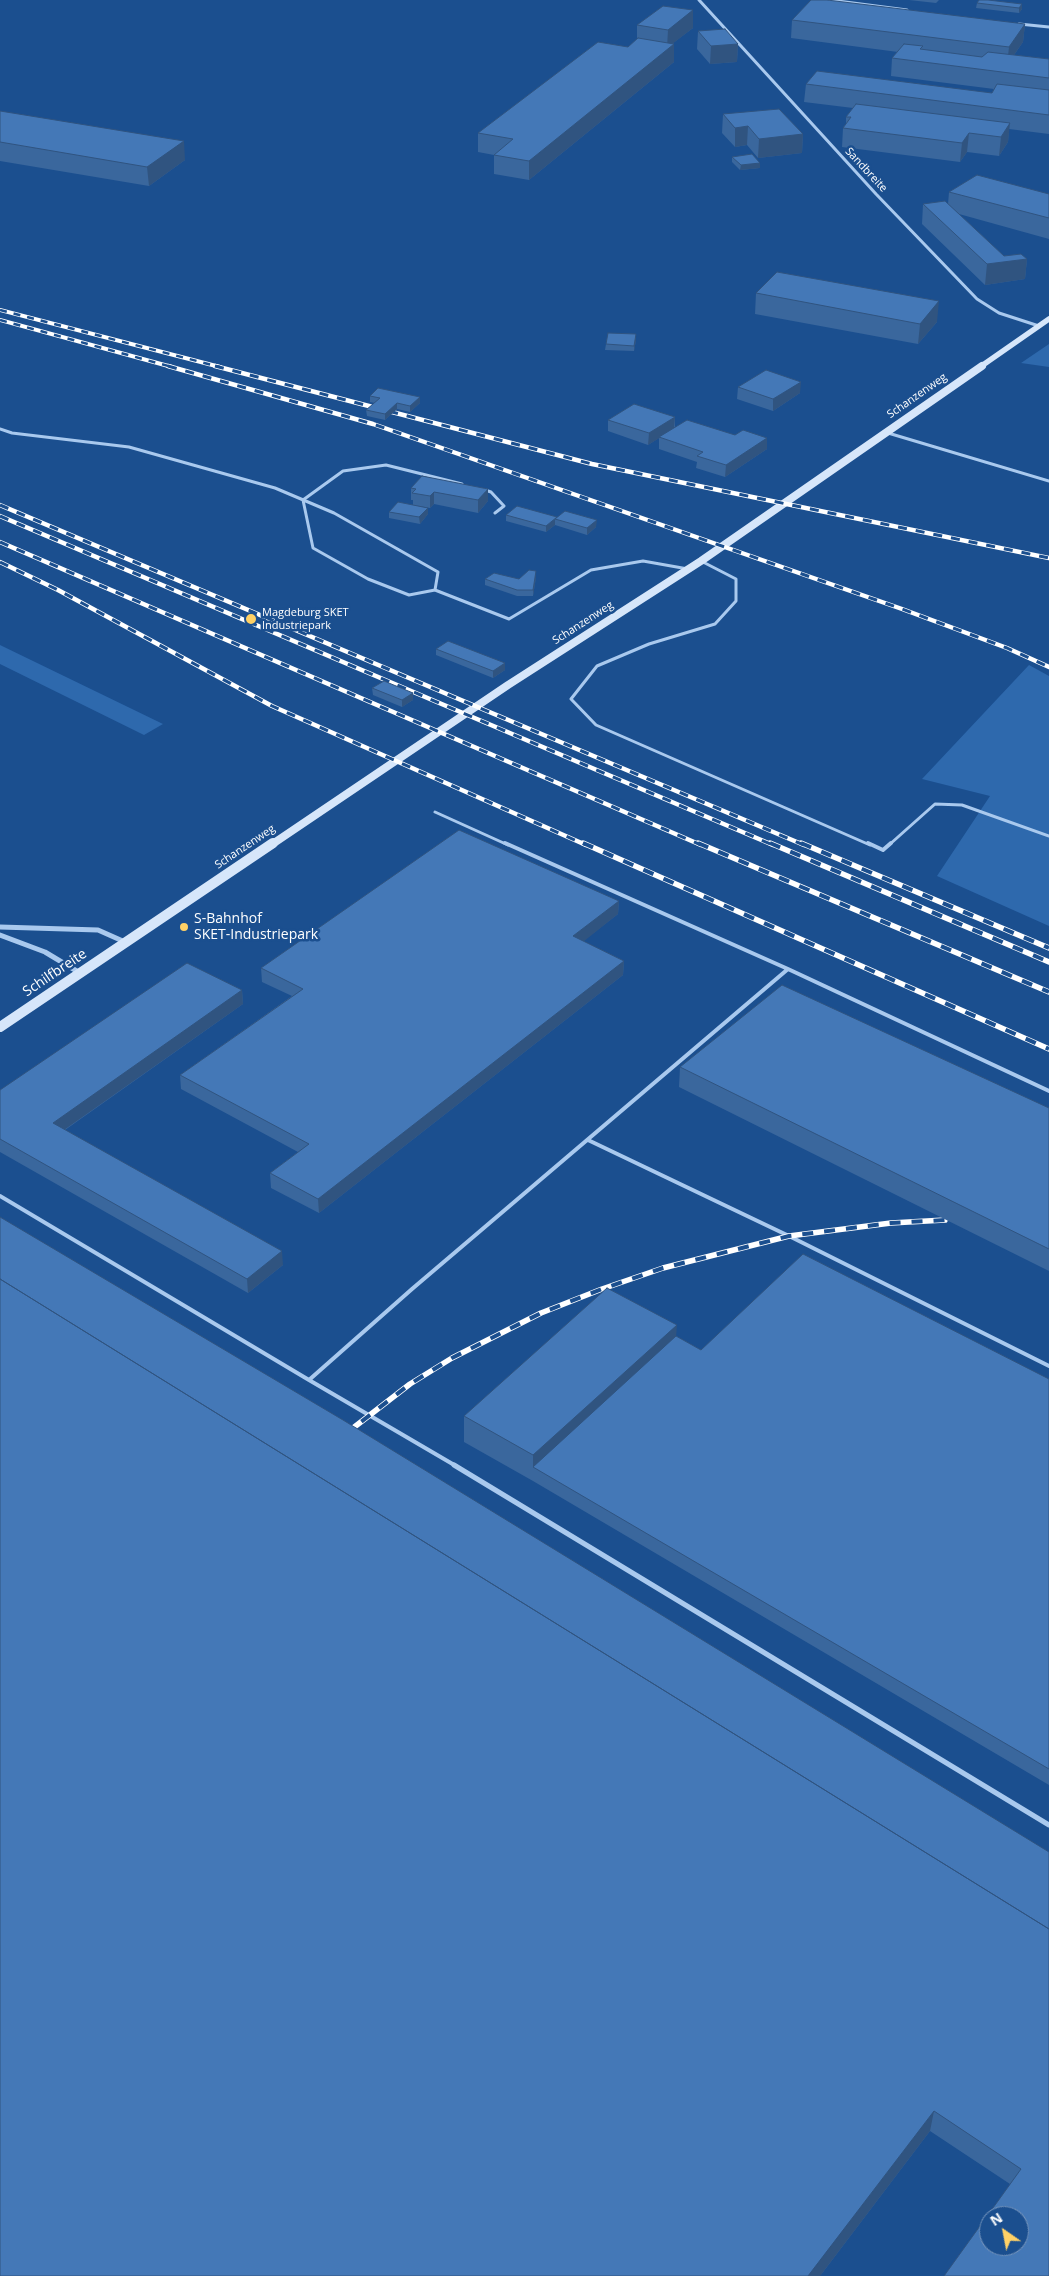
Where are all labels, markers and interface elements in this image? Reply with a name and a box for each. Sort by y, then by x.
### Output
street label: Sandbreite [842,145,890,195]
street label: Schanzenweg [885,371,949,421]
street label: Schanzenweg [550,598,616,648]
place label: Magdeburg SKET Industriepark [262,606,349,632]
marker: Magdeburg SKET Industriepark [244,612,258,626]
street label: Schanzenweg [212,822,278,872]
place label: S-Bahnhof SKET-Industriepark [194,911,318,944]
marker: S-Bahnhof SKET-Industriepark [178,921,190,933]
street label: Schilfbreite [20,946,90,1000]
north arrow [979,2206,1029,2256]
text: N [986,2208,1006,2230]

